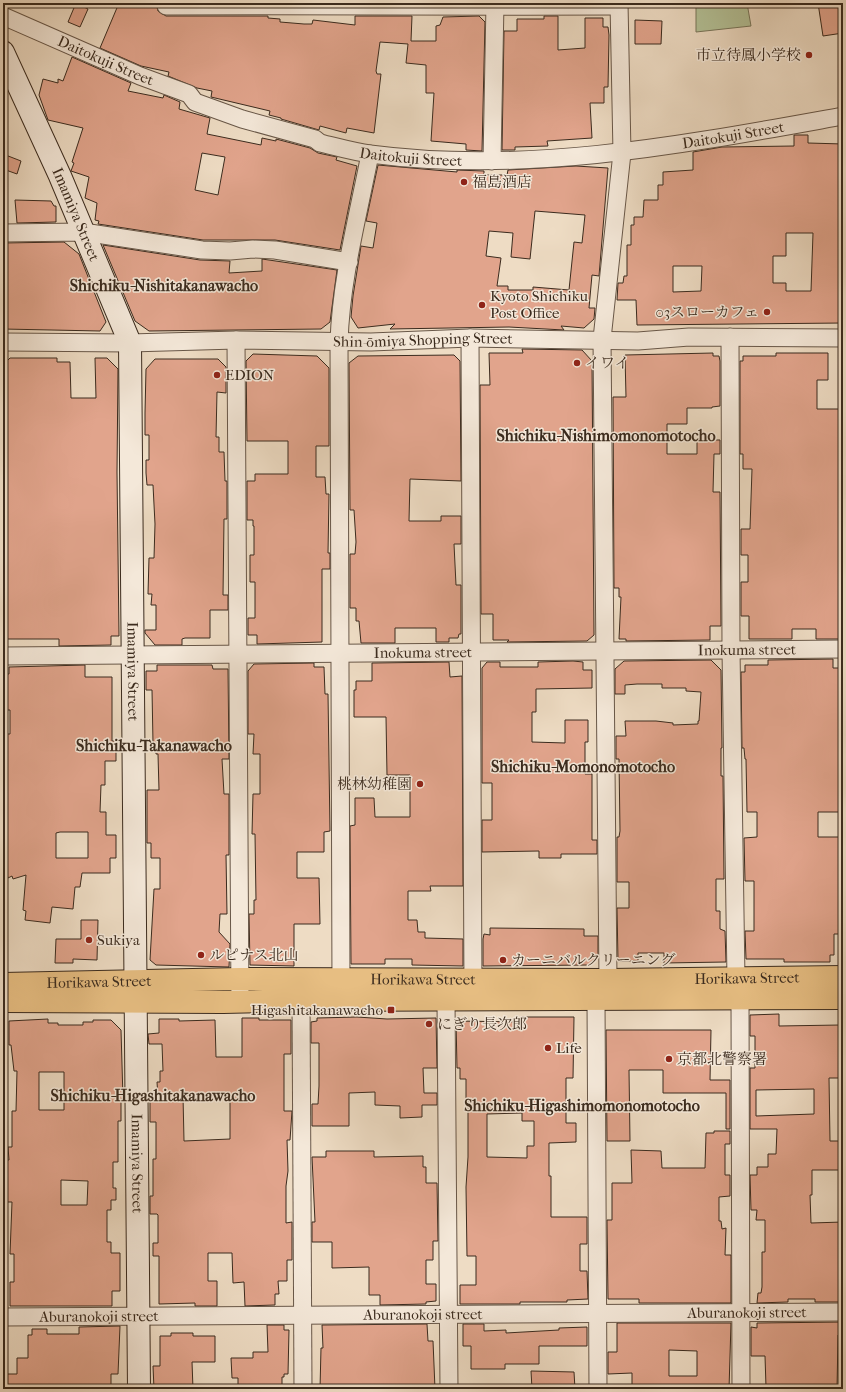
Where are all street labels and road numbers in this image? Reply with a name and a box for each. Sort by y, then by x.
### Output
street label: Daitokuji Street [55,32,157,89]
street label: Daitokuji Street [681,118,786,152]
street label: Daitokuji Street [358,144,463,170]
street label: Imamiya Street [48,165,104,264]
street label: Shin-ōmiya Shopping Street [333,329,513,351]
street label: Imamiya Street [123,622,142,722]
street label: Inokuma street [698,640,797,659]
street label: Inokuma street [374,643,473,662]
street label: Horikawa Street [694,969,800,988]
street label: Horikawa Street [370,970,476,989]
street label: Horikawa Street [46,972,152,992]
street label: Imamiya Street [128,1114,146,1214]
street label: Aburanokoji street [686,1303,807,1322]
street label: Aburanokoji street [362,1305,483,1324]
street label: Aburanokoji street [38,1307,159,1326]

